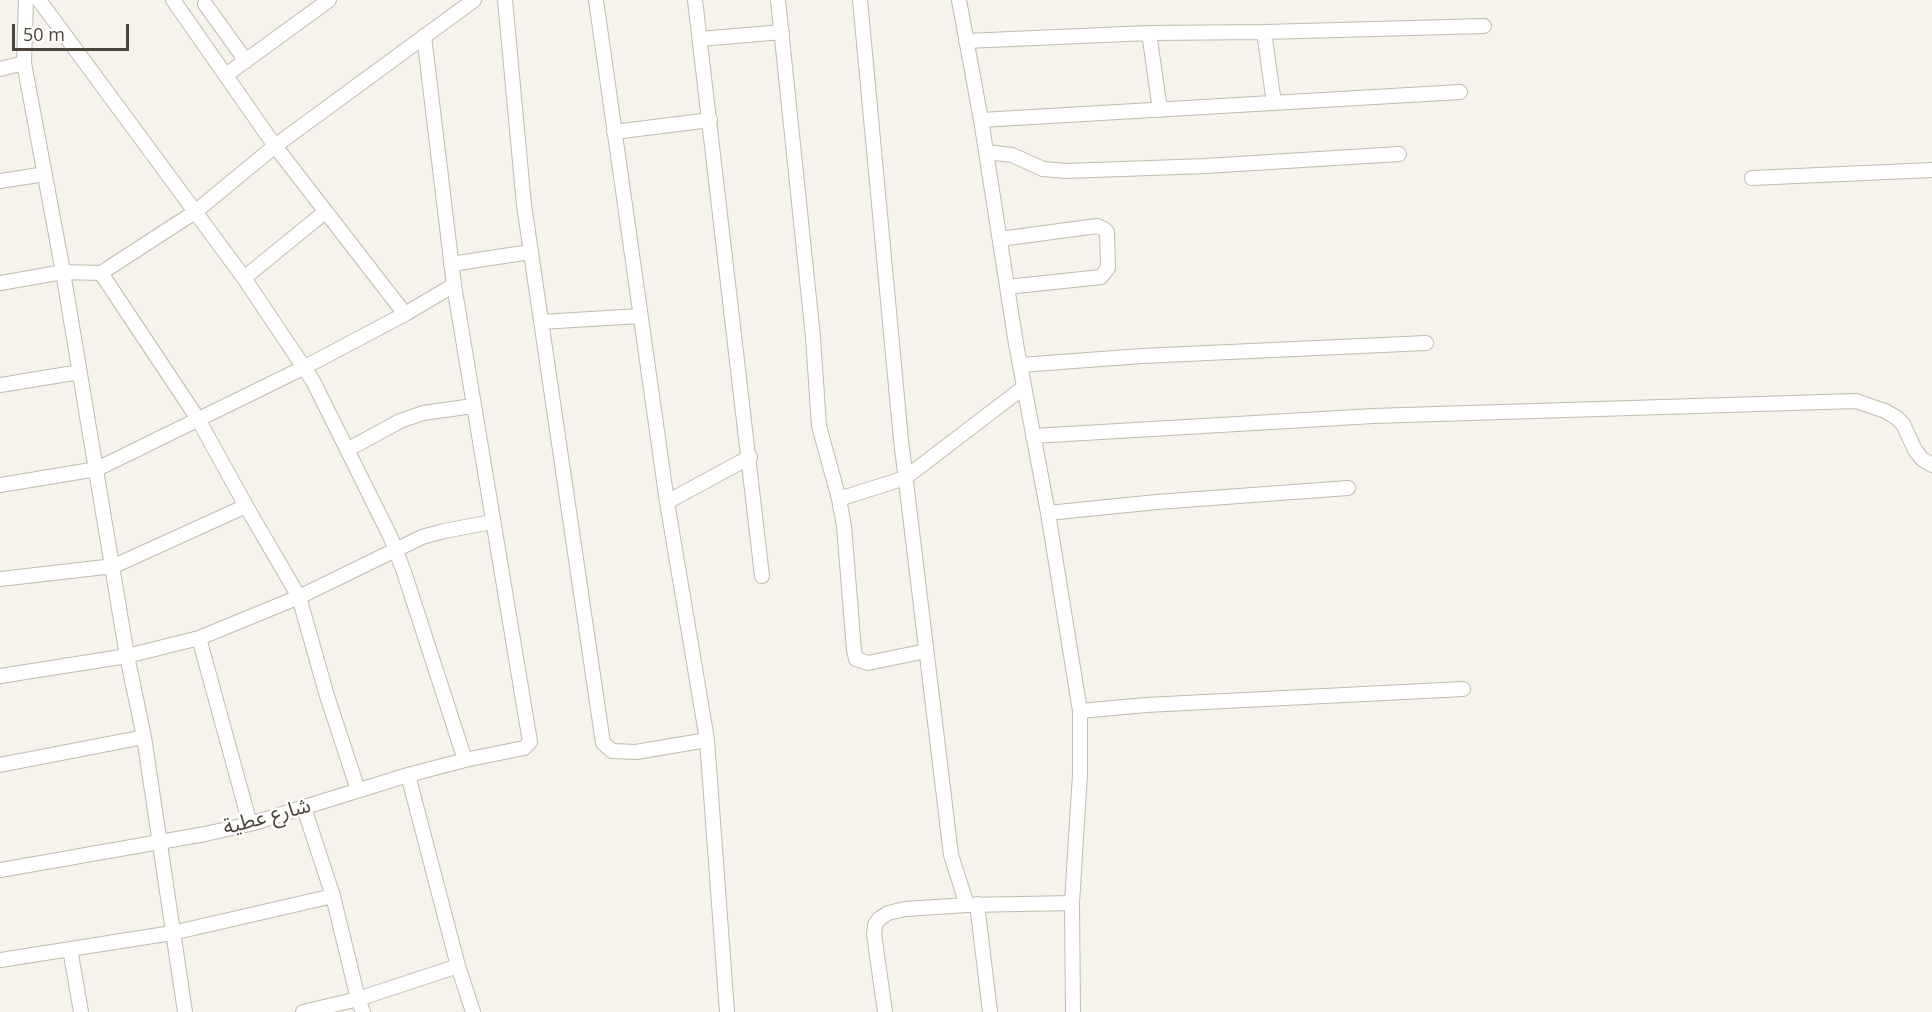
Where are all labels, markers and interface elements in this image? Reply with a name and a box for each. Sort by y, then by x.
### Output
scale bar [15,12,132,50]
text: 50 m [23,22,65,46]
street label: شارع عطية [220,793,314,841]

